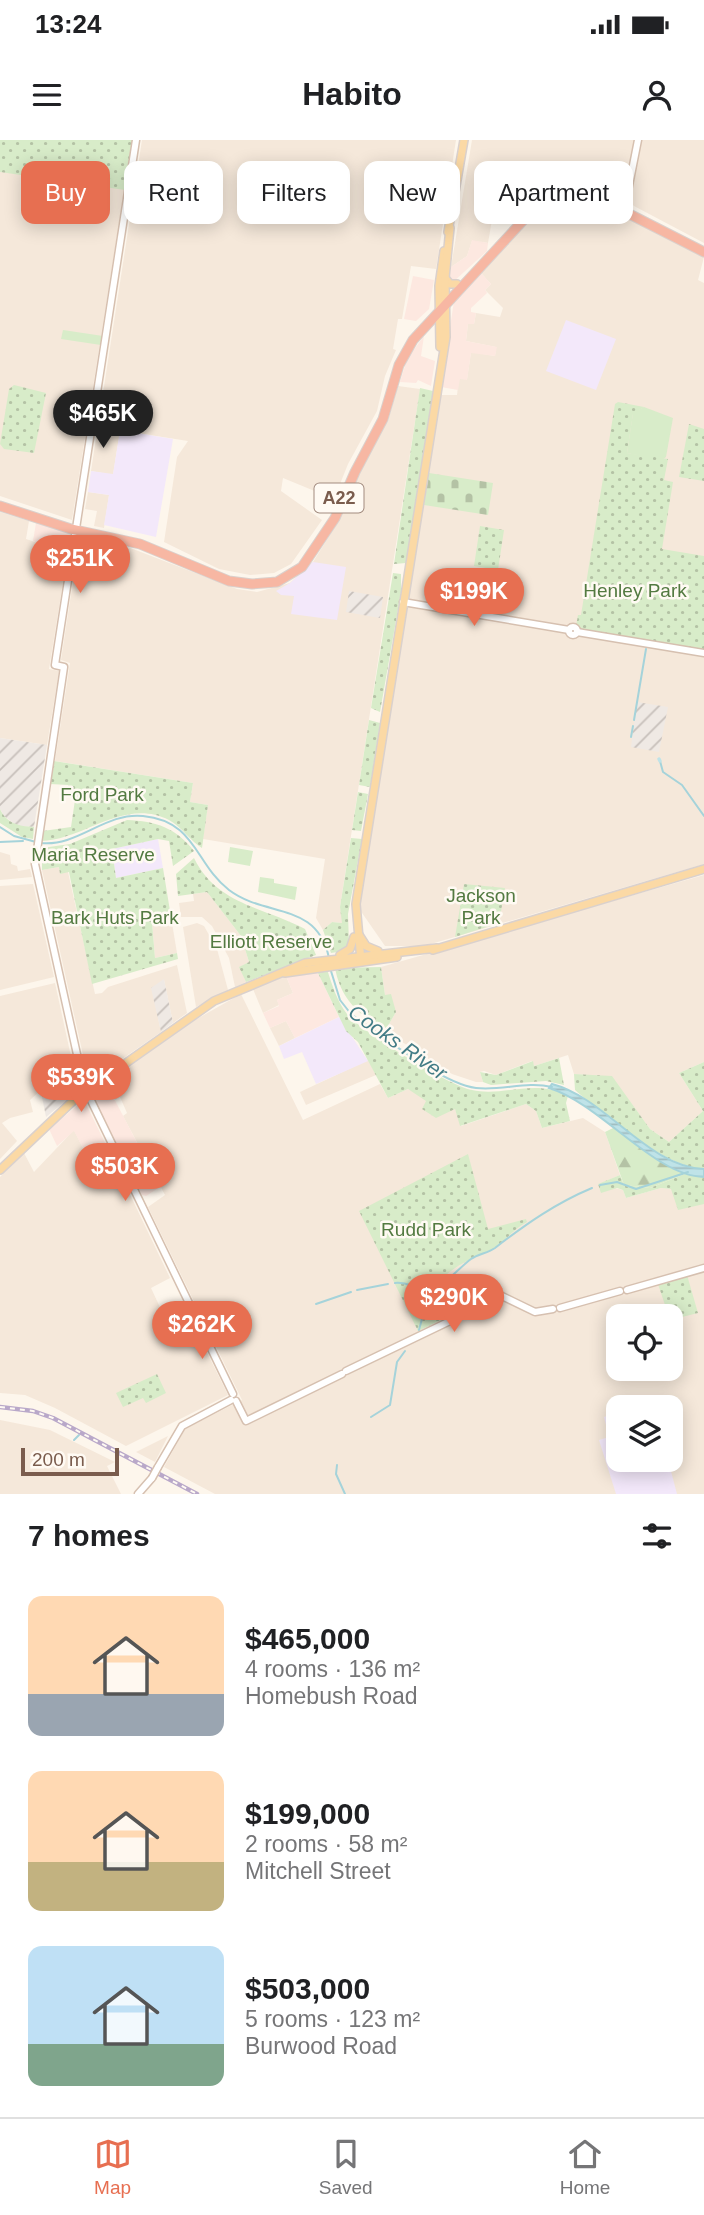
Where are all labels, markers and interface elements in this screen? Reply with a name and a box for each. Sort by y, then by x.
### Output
text: 13:24 [35,9,102,39]
icon: menu [28,76,66,114]
text: Habito [302,76,402,112]
icon: person [638,76,676,114]
chip: Buy [21,161,110,224]
chip: Rent [124,161,223,224]
chip: Filters [237,161,350,224]
chip: New [364,161,460,224]
chip: Apartment [474,161,633,224]
pin: $465K [54,390,152,450]
text: $465K [69,400,137,426]
road number: A22 [314,484,364,512]
pin: $251K [31,536,129,595]
text: $251K [46,545,114,571]
pin: $199K [425,568,523,628]
text: $199K [440,578,508,604]
park label: Henley Park [583,580,687,601]
park label: Ford Park [60,784,144,805]
park label: Maria Reserve [31,844,155,865]
park label: Jackson Park [446,885,516,928]
park label: Bark Huts Park [51,907,179,928]
park label: Elliott Reserve [210,931,332,952]
water label: Cooks River [345,1000,452,1085]
pin: $539K [32,1054,130,1114]
text: $539K [47,1064,115,1090]
pin: $503K [76,1144,174,1203]
text: $503K [91,1153,159,1179]
park label: Rudd Park [381,1219,471,1240]
pin: $290K [405,1274,503,1334]
text: $290K [420,1284,488,1310]
pin: $262K [153,1302,251,1361]
map controls [606,1304,683,1472]
button: locate [606,1304,683,1381]
text: $262K [168,1311,236,1337]
button: layers [606,1395,683,1472]
scale bar [21,1445,119,1477]
text: 200 m [32,1449,85,1470]
icon: filters [638,1517,676,1555]
text: 7 homes [28,1519,150,1552]
text: $465,000 [245,1622,370,1655]
icon: home [84,1624,168,1708]
text: 4 rooms · 136 m² [245,1656,420,1682]
text: Homebush Road [245,1683,418,1709]
text: $199,000 [245,1797,370,1830]
icon: home [84,1799,168,1883]
text: 2 rooms · 58 m² [245,1831,407,1857]
text: Mitchell Street [245,1858,391,1884]
text: $503,000 [245,1972,370,2005]
icon: home [84,1974,168,2058]
text: 5 rooms · 123 m² [245,2006,420,2032]
text: Burwood Road [245,2033,397,2059]
tab: Map [94,2135,132,2199]
tab: Saved [319,2135,373,2199]
tab: Home [560,2135,610,2199]

